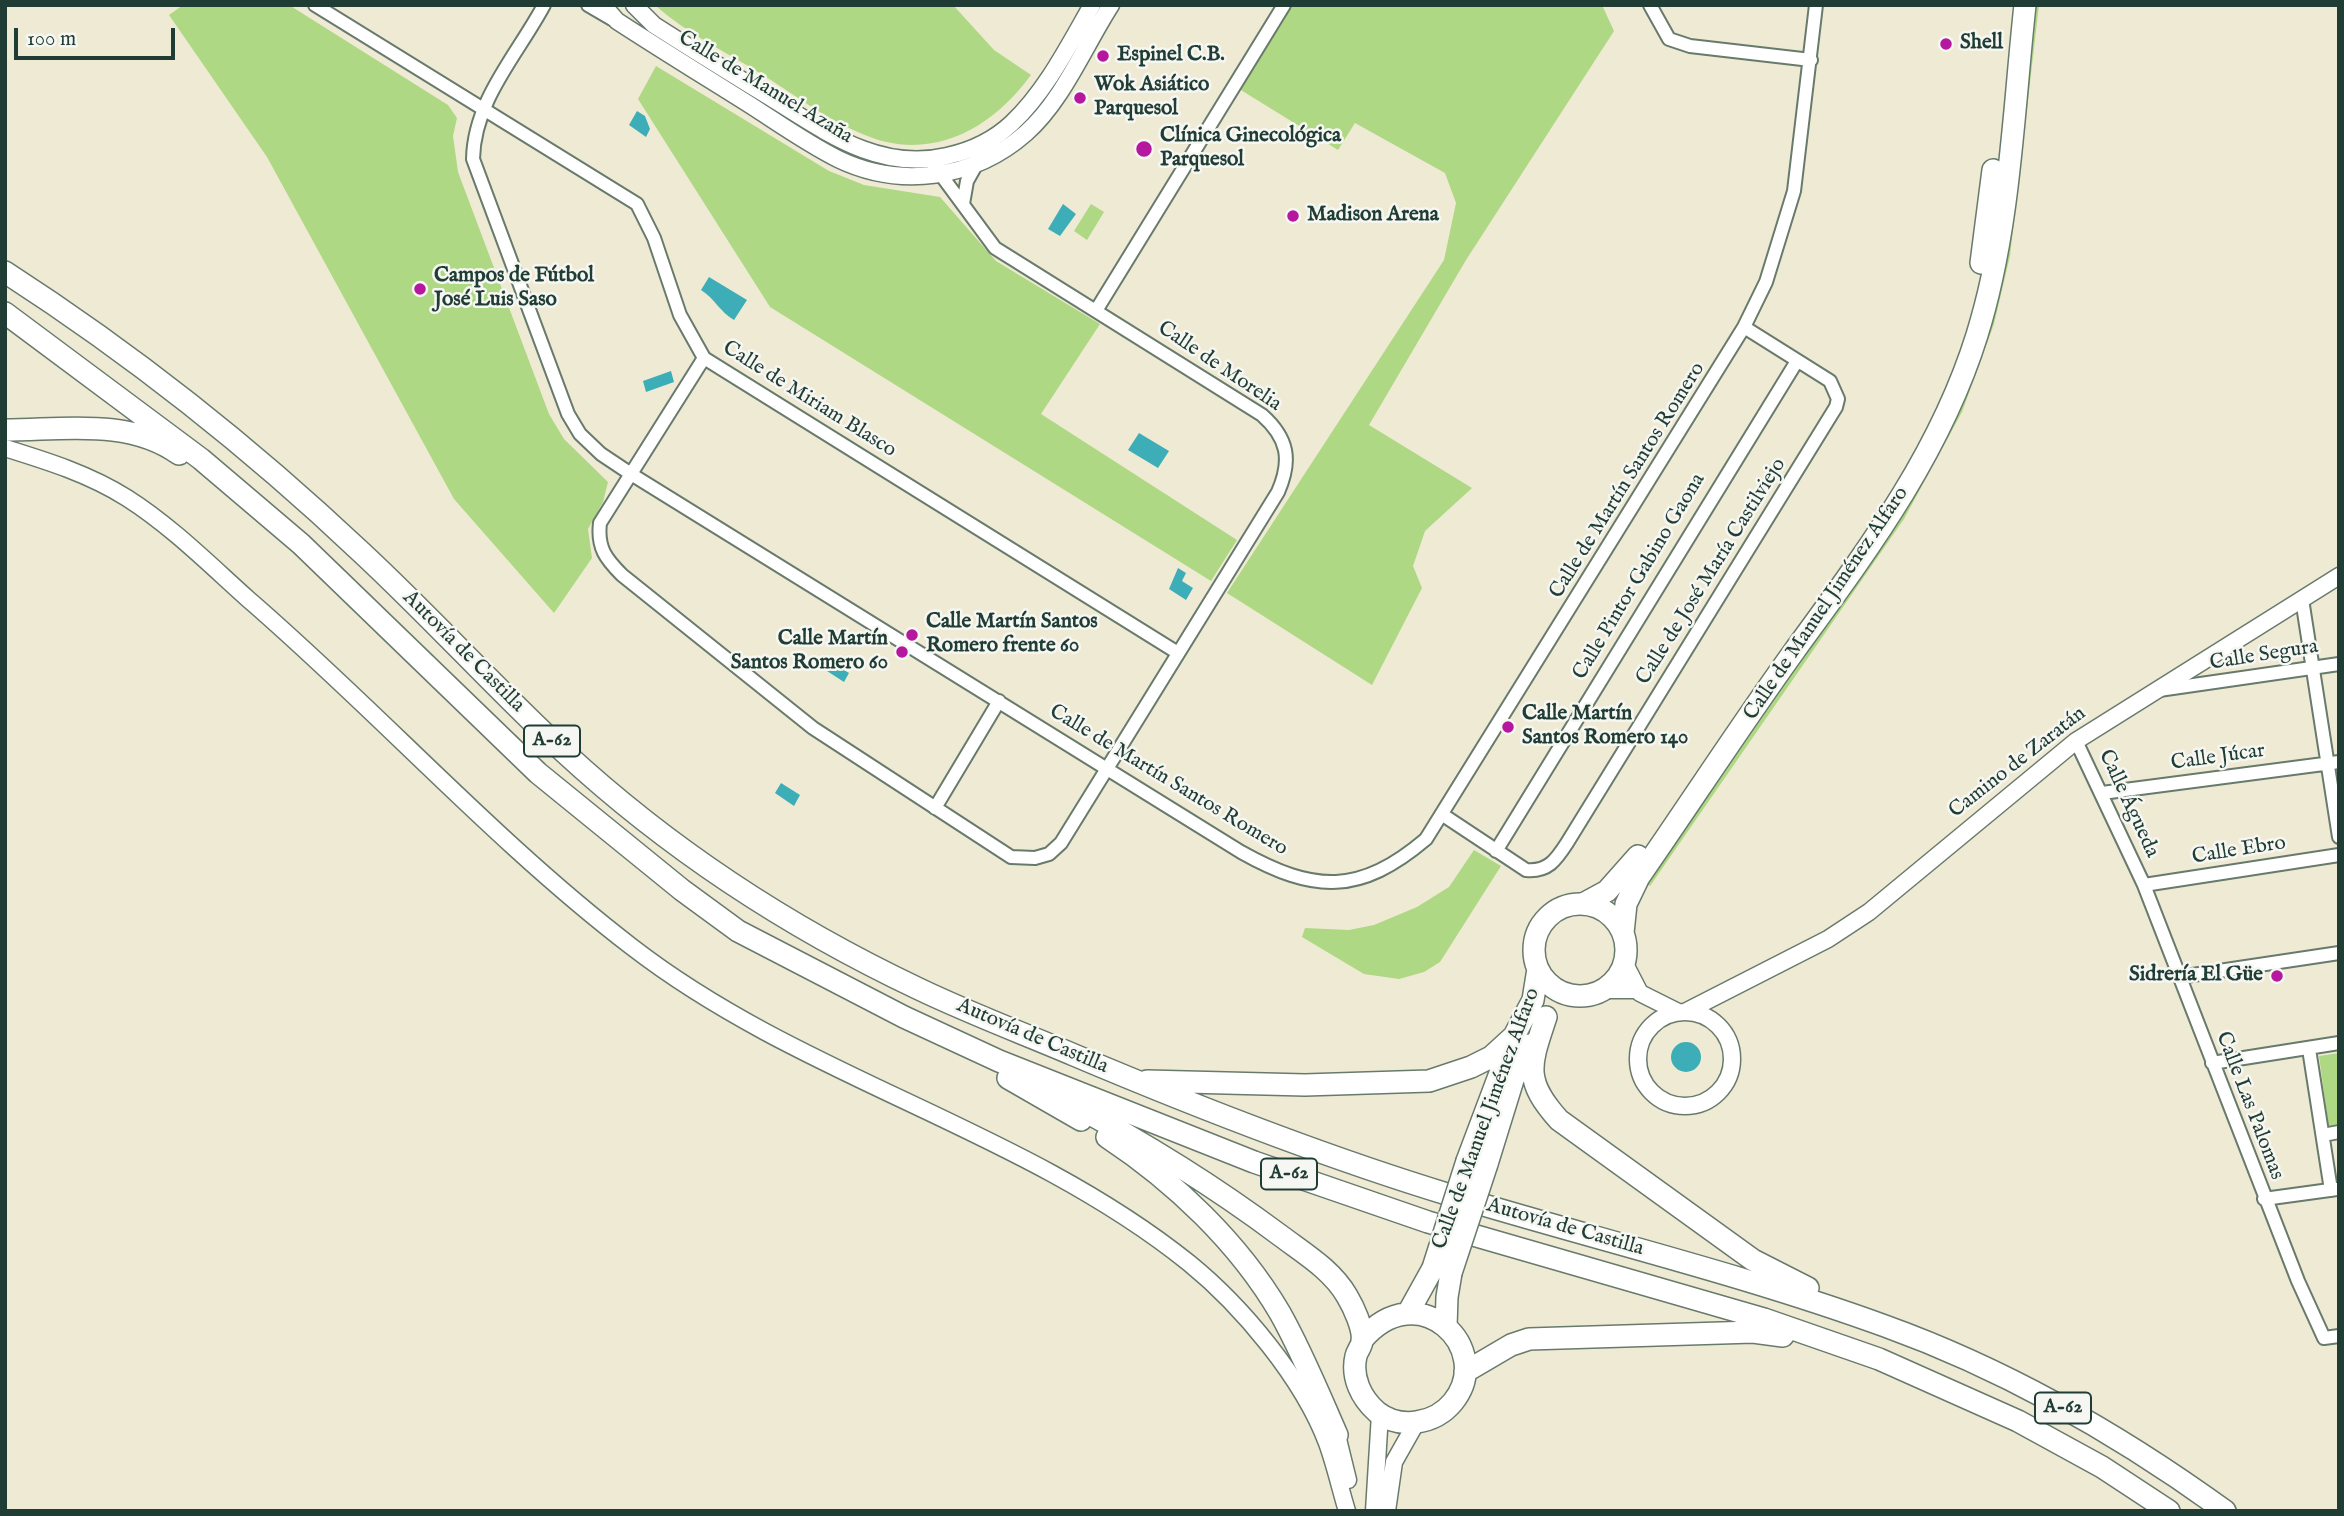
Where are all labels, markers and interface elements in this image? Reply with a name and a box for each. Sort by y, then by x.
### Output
scale bar [18,14,178,58]
text: 100 m [27,26,76,53]
street label: Calle de Manuel Azaña [673,26,857,150]
place label: Shell [1960,31,2003,57]
marker: Shell [1938,36,1954,52]
place label: Espinel C.B. [1117,43,1225,69]
marker: Espinel C.B. [1095,48,1111,64]
place label: Wok Asiático Parquesol [1094,73,1209,123]
marker: Wok Asiático Parquesol [1072,90,1088,106]
place label: Clínica Ginecológica Parquesol [1160,124,1341,174]
marker: Clínica Ginecológica Parquesol [1134,139,1154,159]
place label: Madison Arena [1307,203,1439,229]
marker: Madison Arena [1285,208,1301,224]
place label: Campos de Fútbol José Luis Saso [434,264,594,314]
marker: Campos de Fútbol José Luis Saso [412,281,428,297]
street label: Calle de Morelia [1152,316,1286,418]
street label: Calle de Miriam Blasco [717,336,901,464]
street label: Calle de Martín Santos Romero [1545,358,1711,604]
street label: Calle de José María Castilviejo [1632,454,1792,690]
street label: Calle Pintor Gabino Gaona [1568,469,1712,685]
street label: Calle de Manuel Jiménez Alfaro [1739,482,1915,726]
street label: Autovía de Castilla [397,586,529,718]
place label: Calle Martín Santos Romero frente 60 [926,610,1098,660]
place label: Calle Martín Santos Romero 60 [731,627,888,677]
marker: Calle Martín Santos Romero frente 60 [904,627,920,643]
street label: Calle Segura [2208,635,2320,677]
marker: Calle Martín Santos Romero 60 [894,644,910,660]
street label: Calle de Martín Santos Romero [1044,700,1292,862]
place label: Calle Martín Santos Romero 140 [1522,702,1688,752]
street label: Camino de Zaratán [1945,702,2091,824]
marker: Calle Martín Santos Romero 140 [1500,719,1516,735]
road number: A-62 [524,726,580,756]
street label: Calle Júcar [2170,739,2266,777]
street label: Calle Águeda [2092,746,2164,862]
street label: Calle Ebro [2190,831,2288,871]
place label: Sidrería El Güe [2129,963,2263,989]
marker: Sidrería El Güe [2269,968,2285,984]
street label: Calle de Manuel Jiménez Alfaro [1428,985,1546,1253]
street label: Autovía de Castilla [952,994,1112,1080]
street label: Calle Las Palomas [2209,1028,2289,1184]
road number: A-62 [1261,1158,1317,1190]
street label: Autovía de Castilla [1484,1194,1646,1262]
road number: A-62 [2035,1392,2091,1424]

